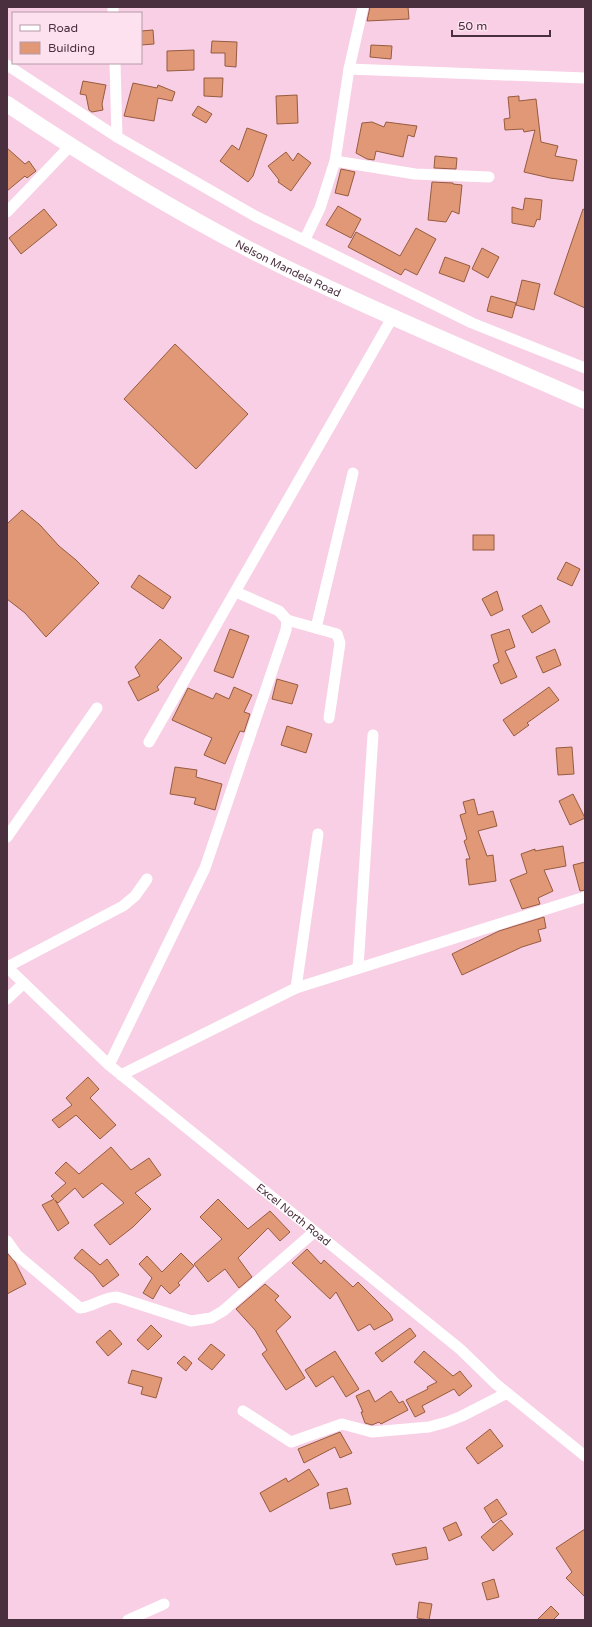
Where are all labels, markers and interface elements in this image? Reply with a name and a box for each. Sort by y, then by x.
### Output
legend [12,12,142,64]
scale bar [452,12,550,38]
text: 50 m [458,19,487,33]
text: Road [48,21,78,35]
text: Building [48,41,95,55]
street label: Nelson Mandela Road [233,237,343,300]
street label: Excel North Road [254,1181,333,1249]

